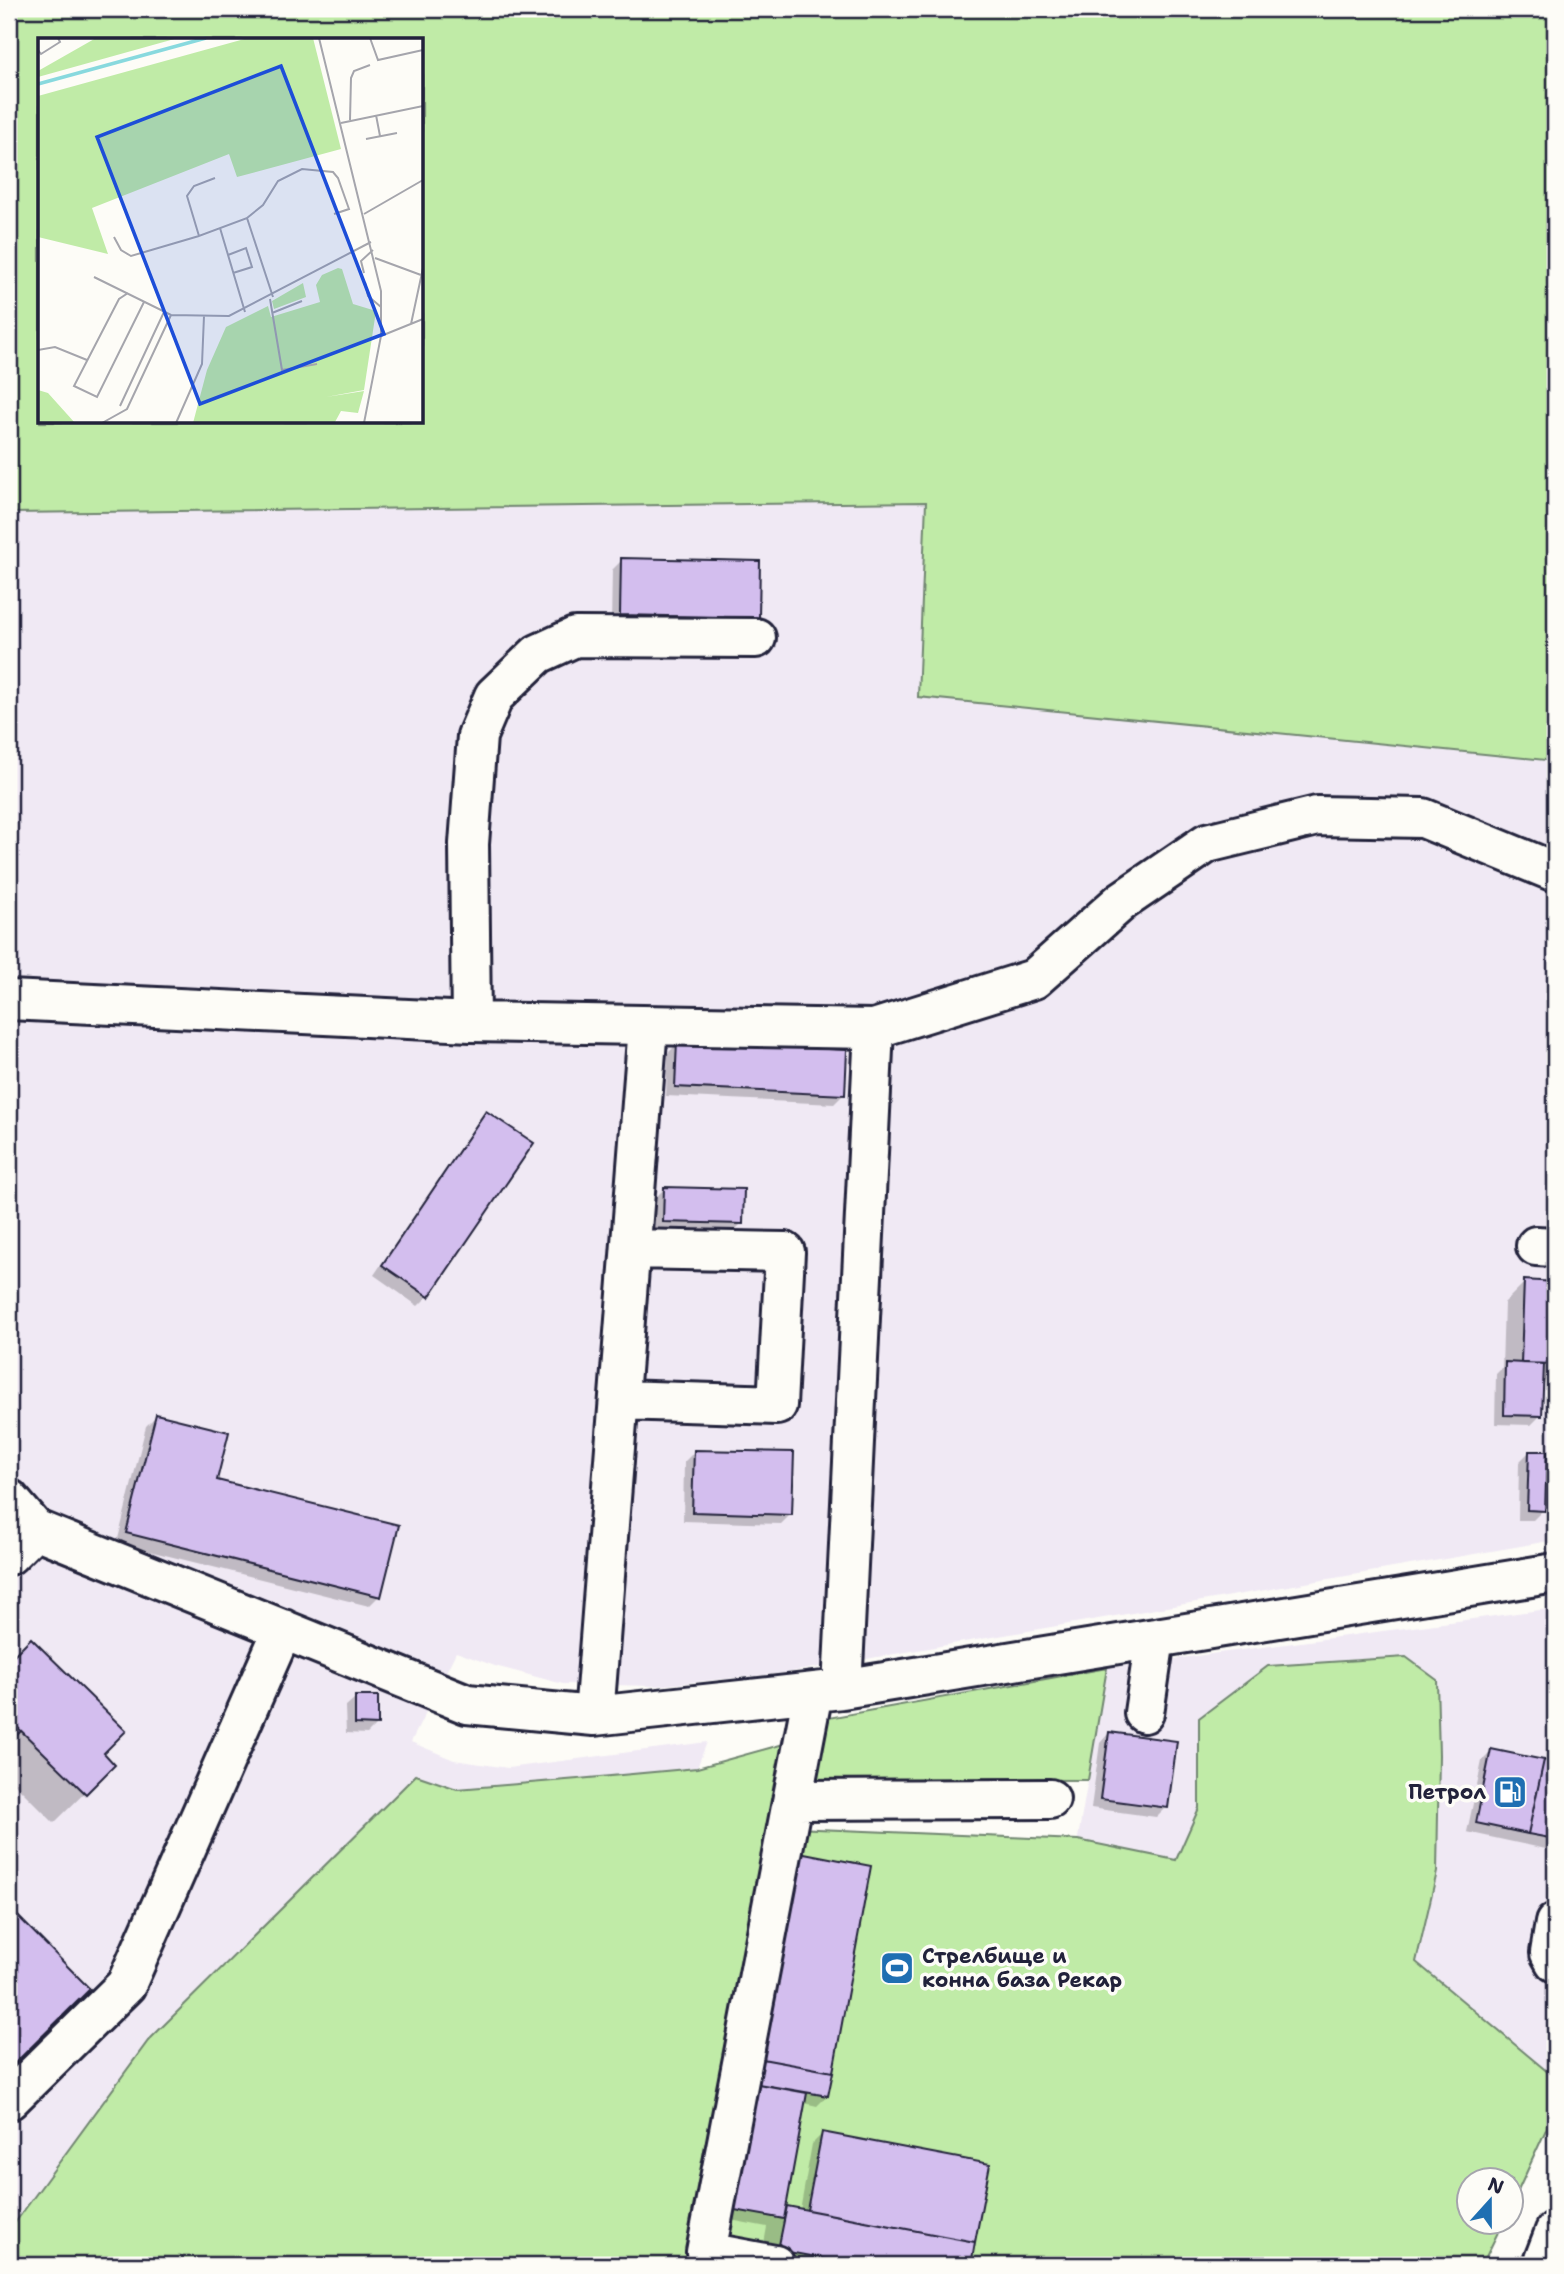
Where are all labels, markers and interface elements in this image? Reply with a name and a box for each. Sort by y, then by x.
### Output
inset map [38,38,424,424]
fuel station icon: Петрол [1491,1773,1529,1811]
place label: Петрол [1408,1778,1486,1806]
place label: Стрелбище и конна база Рекар [922,1942,1122,1994]
sports icon: Стрелбище и конна база Рекар [878,1949,916,1987]
north arrow [1456,2166,1526,2236]
text: N [1484,2171,1507,2200]

